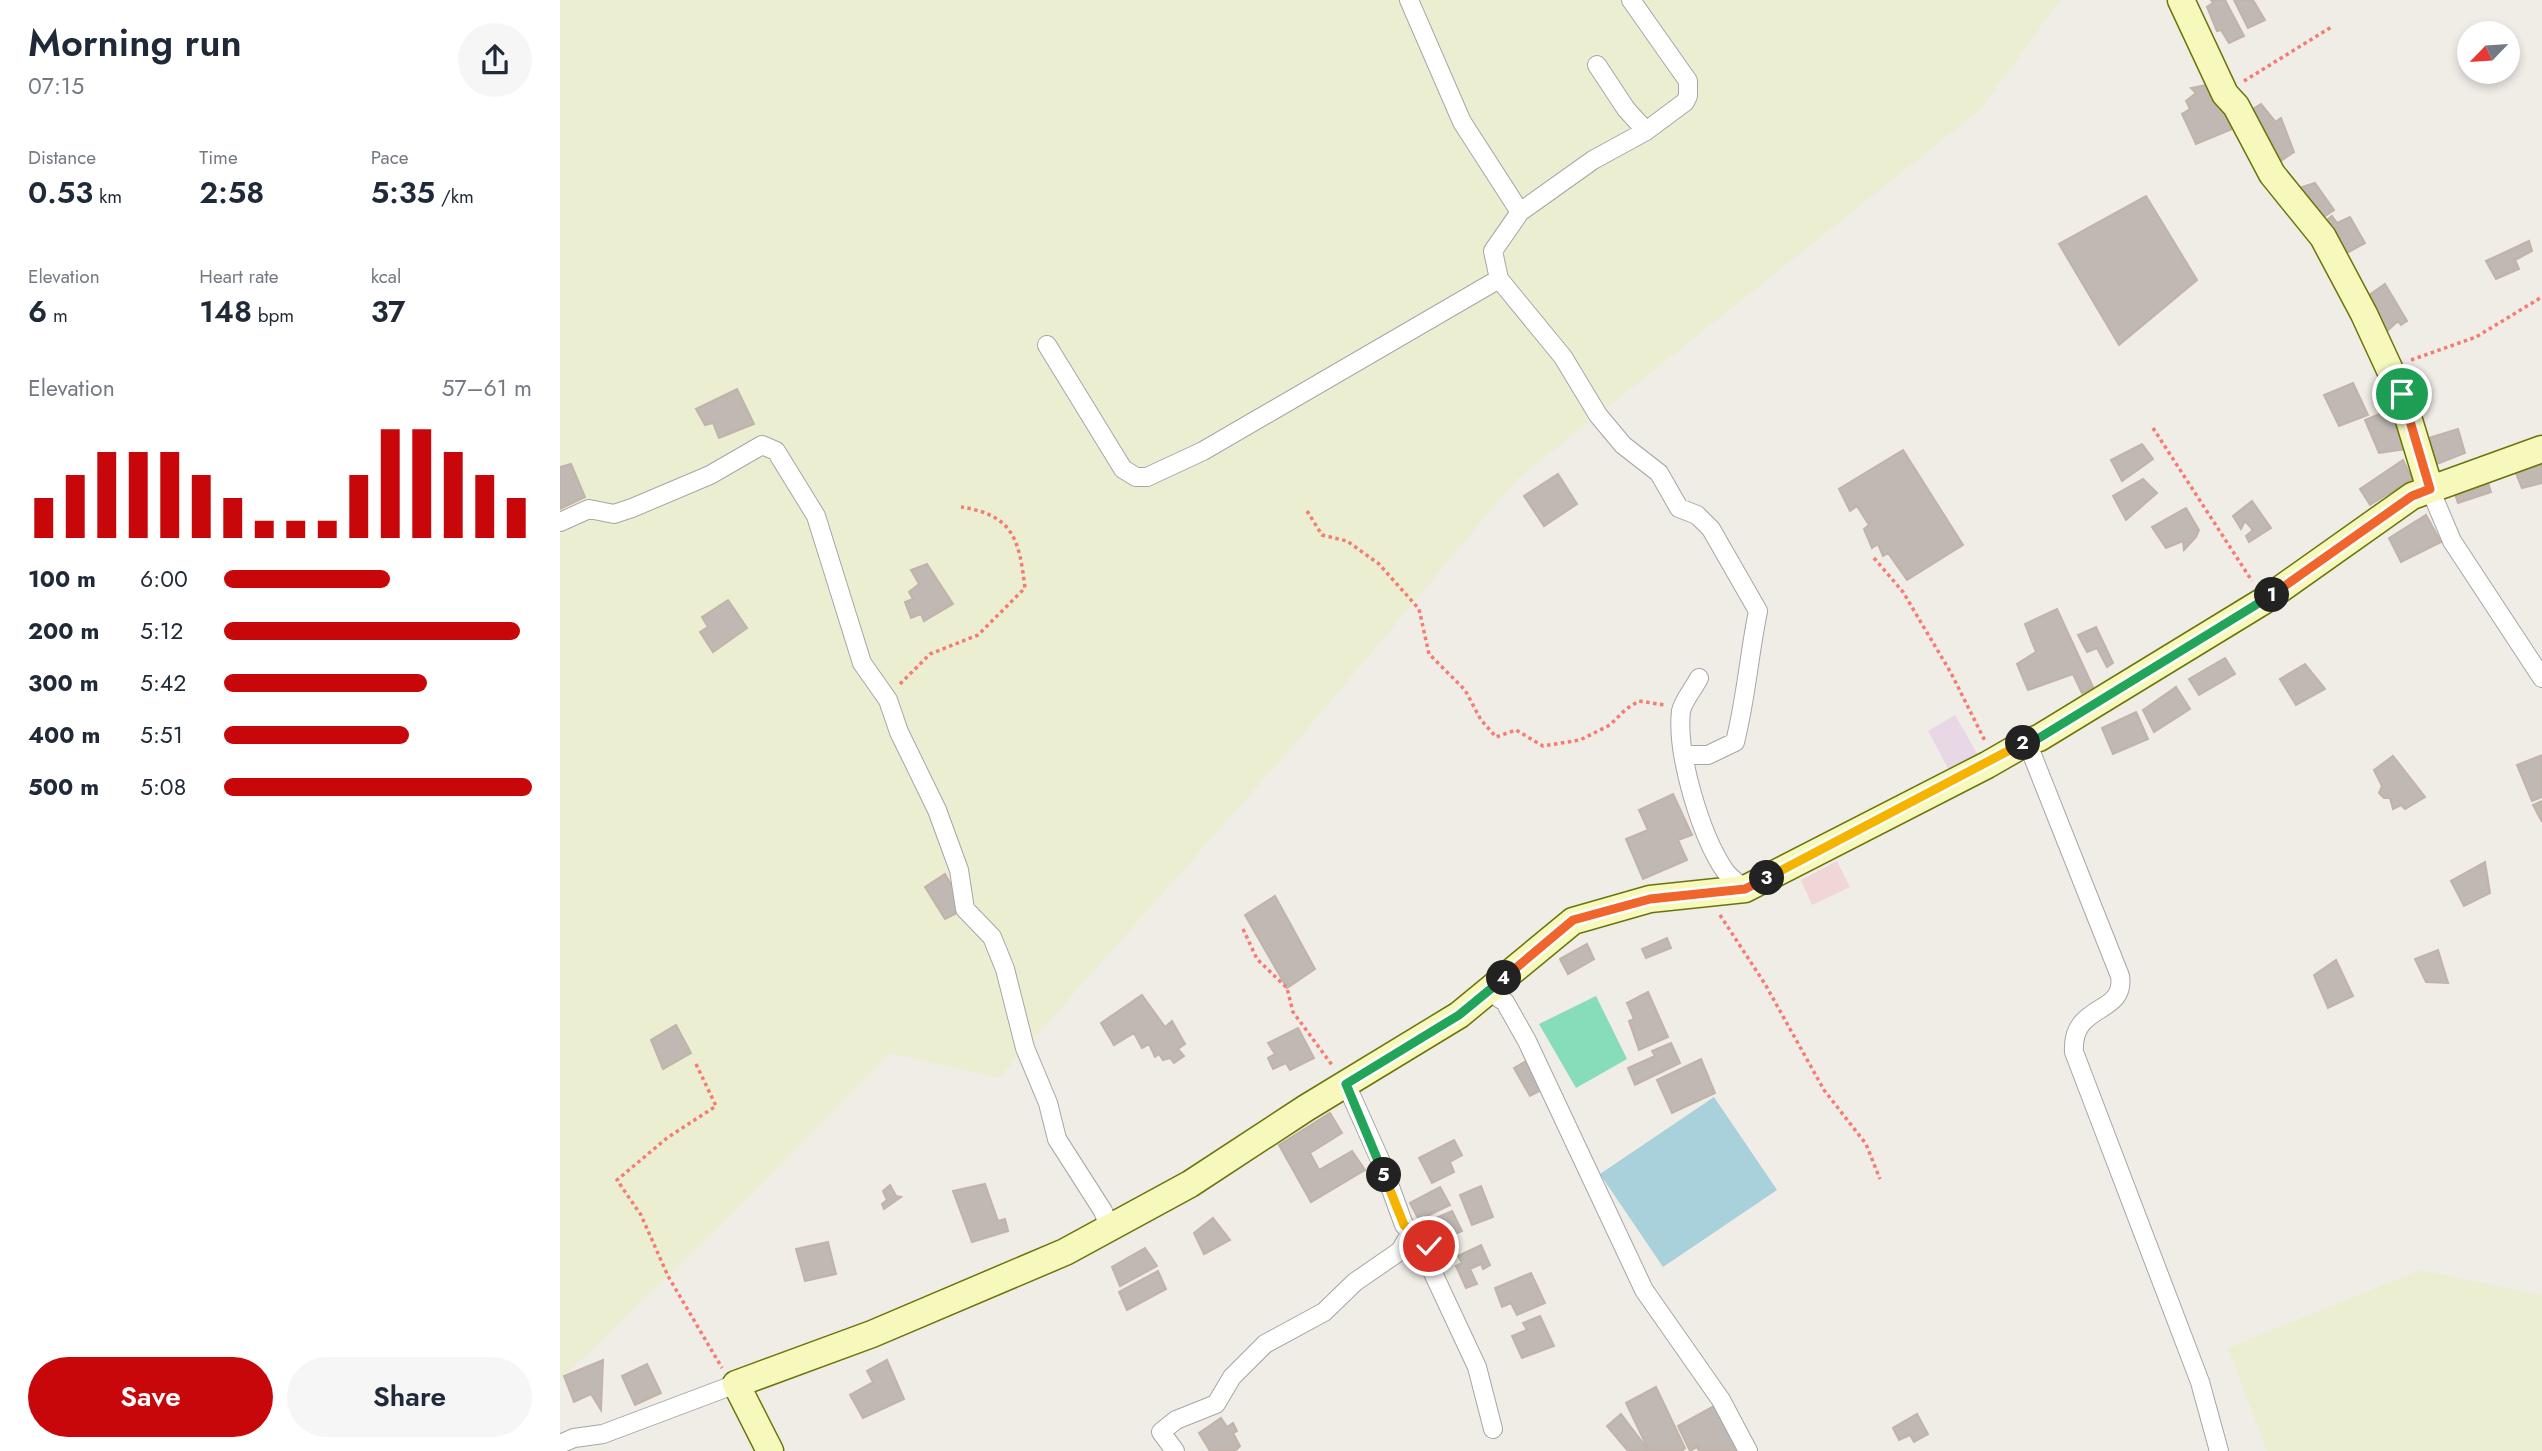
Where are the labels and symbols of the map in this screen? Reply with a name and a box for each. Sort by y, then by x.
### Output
north arrow [2457,21,2520,84]
pin [2372,364,2432,424]
pin: 1 [2254,578,2290,612]
pin: 2 [2006,726,2040,760]
pin: 3 [1750,860,1784,896]
pin: 4 [1486,960,1522,996]
pin: 5 [1366,1158,1402,1192]
pin [1399,1216,1459,1276]

